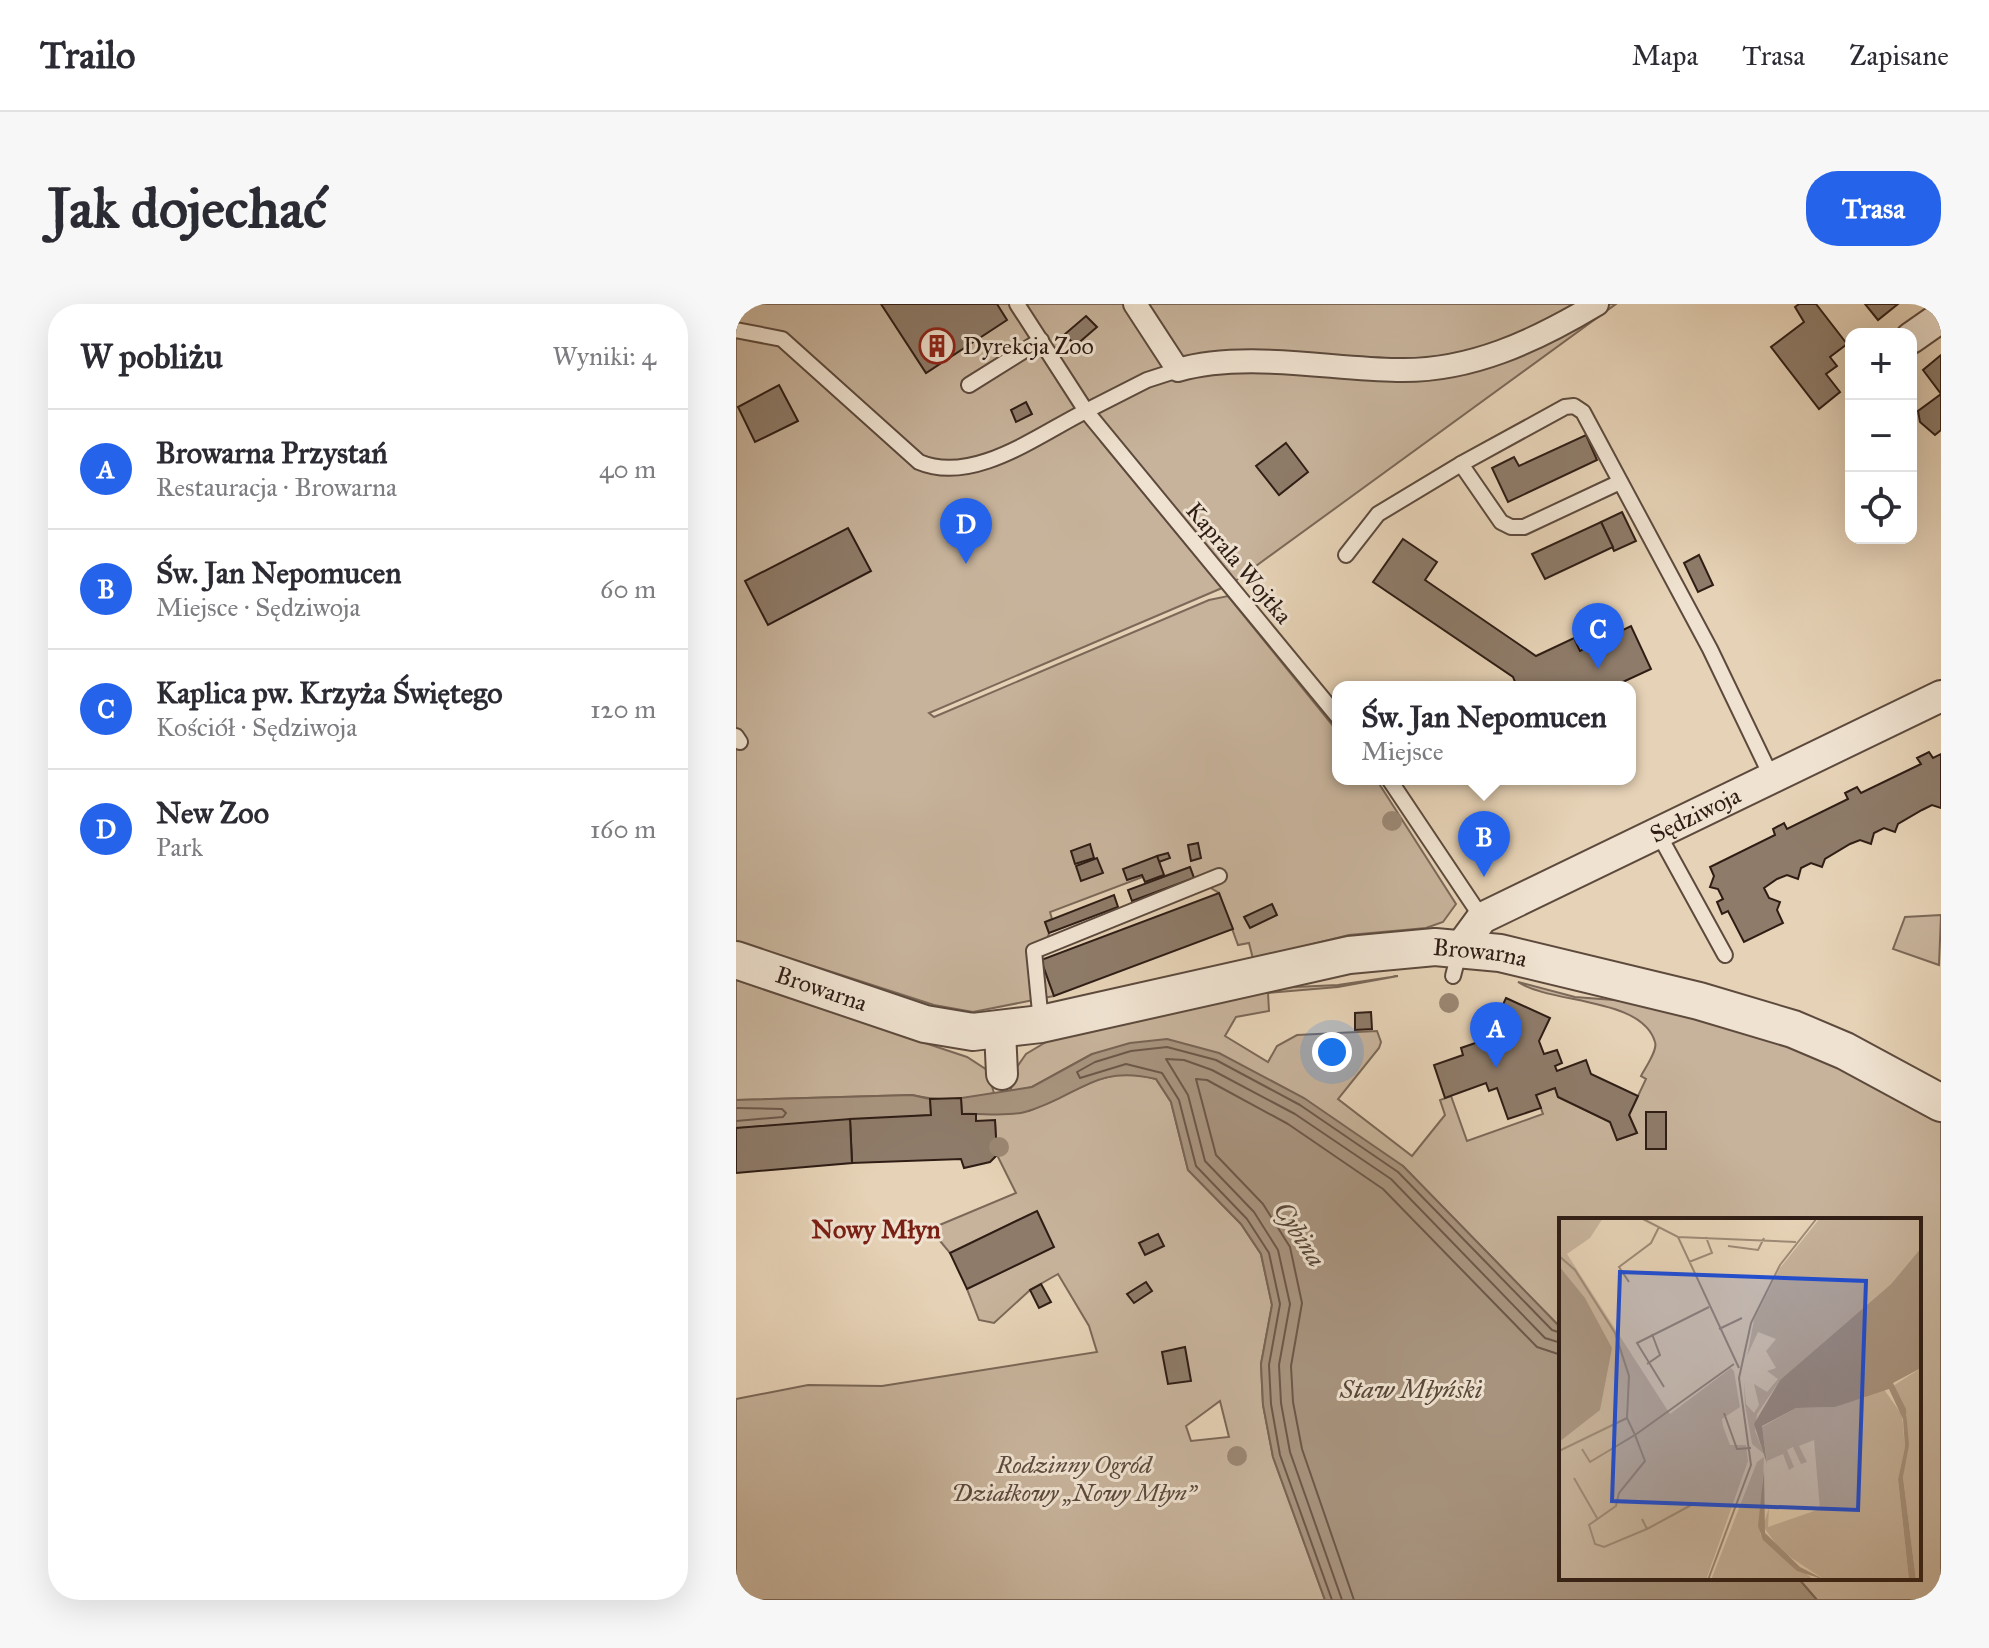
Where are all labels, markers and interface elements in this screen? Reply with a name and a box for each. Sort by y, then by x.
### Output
text: Trailo [40,32,135,78]
text: Mapa [1632,38,1698,73]
text: Trasa [1742,38,1805,73]
text: Zapisane [1849,38,1949,73]
button: Trasa [1806,171,1941,246]
text: Jak dojechać [48,174,327,242]
building icon: Dyrekcja Zoo [918,327,956,365]
map controls [1845,328,1917,544]
button: + [1845,328,1917,400]
place label: Dyrekcja Zoo [963,331,1094,361]
text: W pobliżu [80,336,223,377]
text: Wyniki: 4 [552,340,656,372]
button: − [1845,400,1917,472]
text: Browarna Przystań [156,435,387,471]
text: A [97,453,115,485]
text: 40 m [599,453,656,485]
text: Restauracja · Browarna [156,471,397,503]
button: locate [1845,472,1917,544]
street label: Kaprala Wojtka [1179,496,1299,631]
pin: D [940,498,992,564]
text: Św. Jan Nepomucen [156,555,402,591]
text: B [97,573,115,605]
text: 60 m [600,573,656,605]
text: Miejsce · Sędziwoja [156,591,360,623]
pin: C [1572,603,1624,669]
text: Kaplica pw. Krzyża Świętego [156,675,503,711]
popup [1332,681,1636,785]
text: C [97,693,115,725]
text: 120 m [590,693,656,725]
text: Św. Jan Nepomucen [1361,699,1607,735]
text: Kościół · Sędziwoja [156,711,357,743]
text: Miejsce [1361,735,1444,767]
street label: Sędziwoja [1645,780,1746,850]
text: New Zoo [156,795,269,831]
pin: B [1458,811,1510,877]
text: D [96,813,116,845]
text: 160 m [590,813,656,845]
text: Park [156,831,203,863]
street label: Browarna [1432,932,1531,974]
street label: Browarna [772,959,872,1019]
pin: A [1470,1002,1522,1068]
your location [1312,1032,1352,1072]
water label: Cybina [1267,1195,1333,1273]
district label: Nowy Młyn [811,1213,941,1245]
inset map [1559,1218,1921,1580]
water label: Staw Młyński [1339,1373,1483,1405]
park label: Rodzinny Ogród Działkowy „Nowy Młyn” [952,1450,1199,1508]

